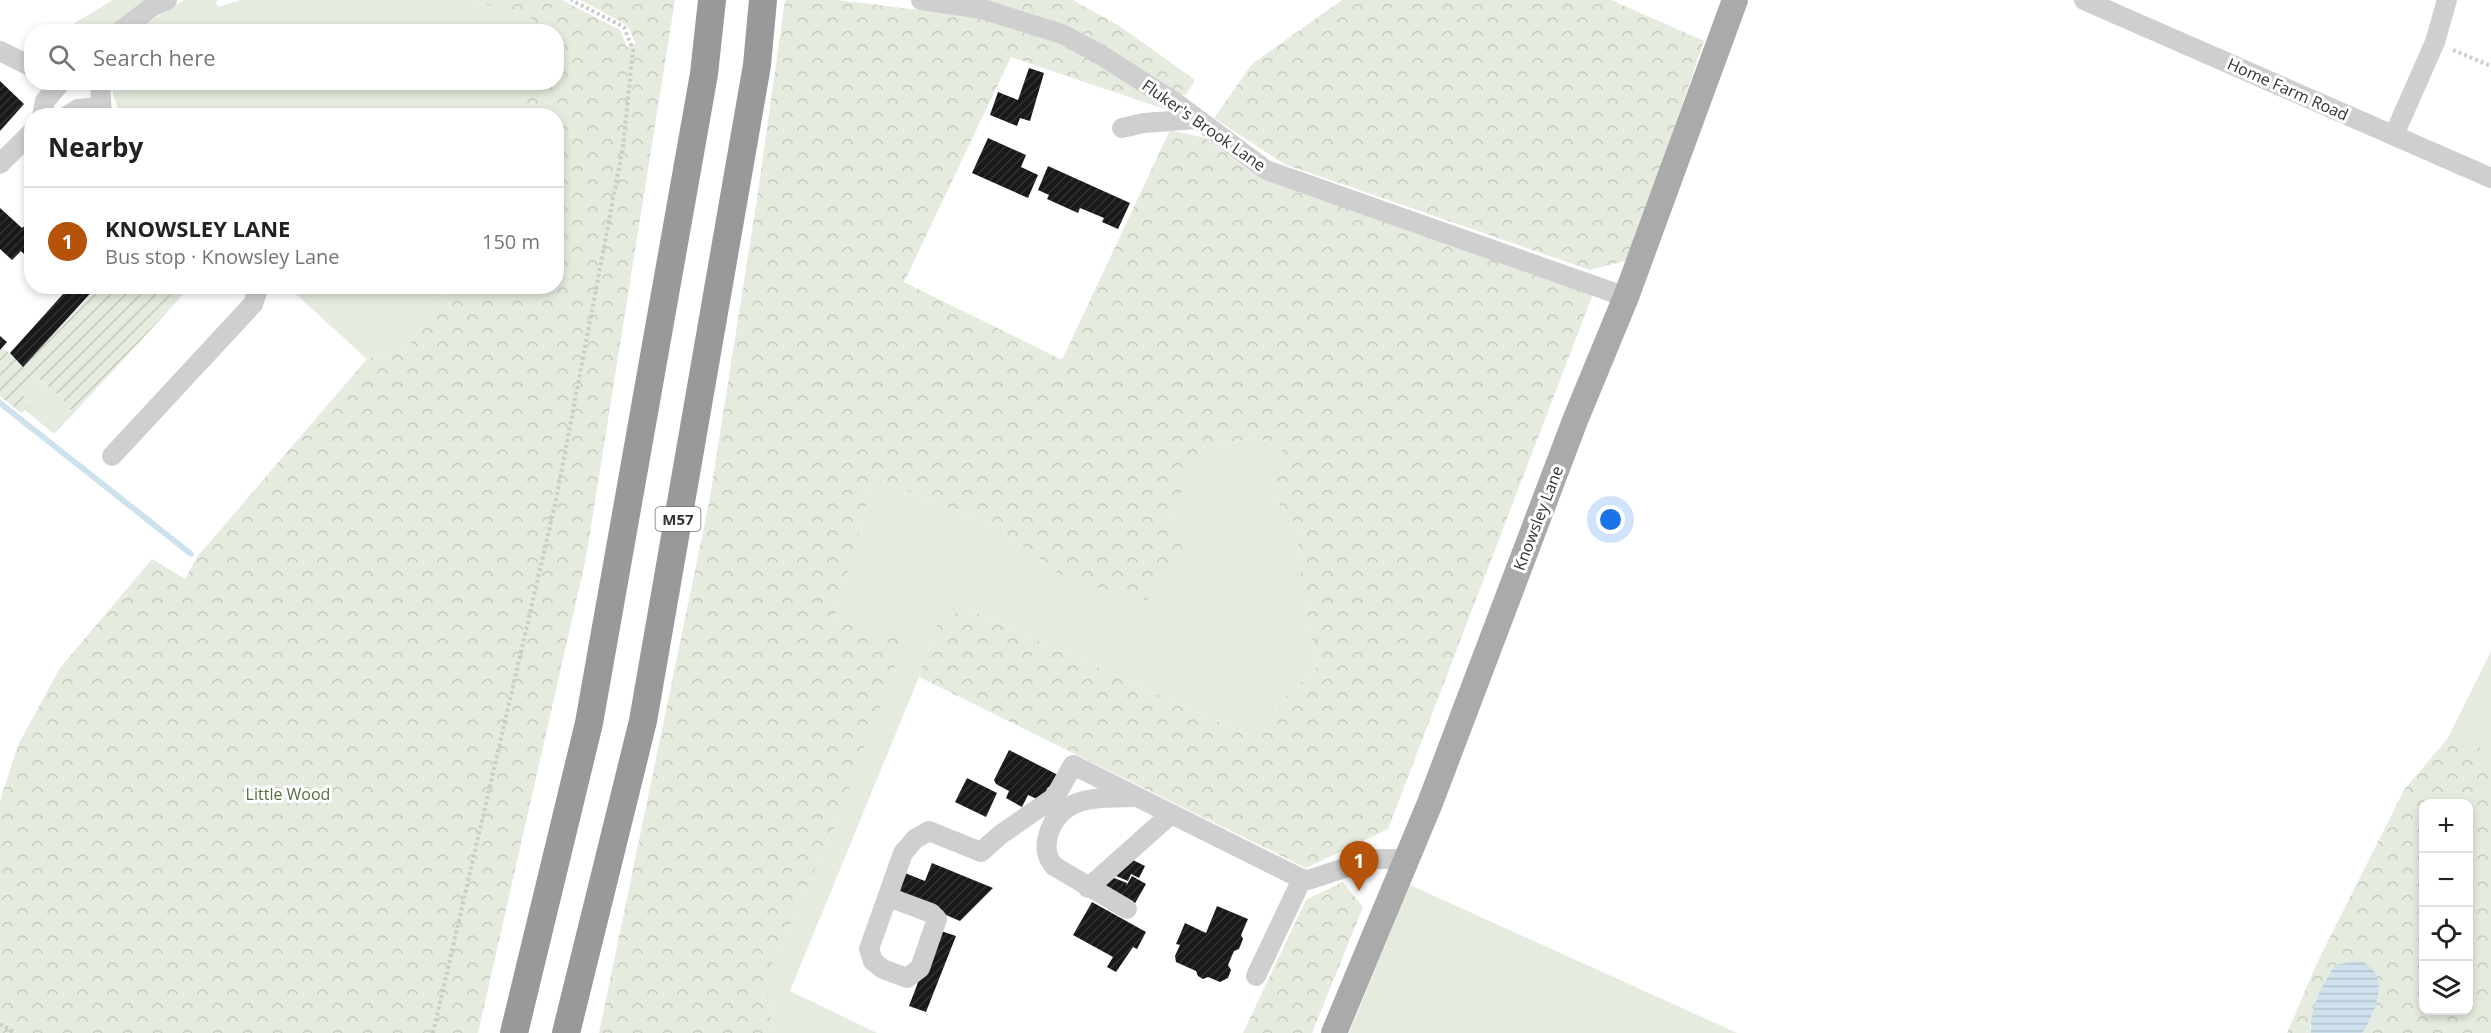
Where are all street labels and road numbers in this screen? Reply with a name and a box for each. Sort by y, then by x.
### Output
street label: Home Farm Road [2224,52,2352,126]
street label: Fluker's Brook Lane [1138,74,1270,176]
street label: Knowsley Lane [1508,462,1568,574]
road number: M57 [656,507,700,531]

